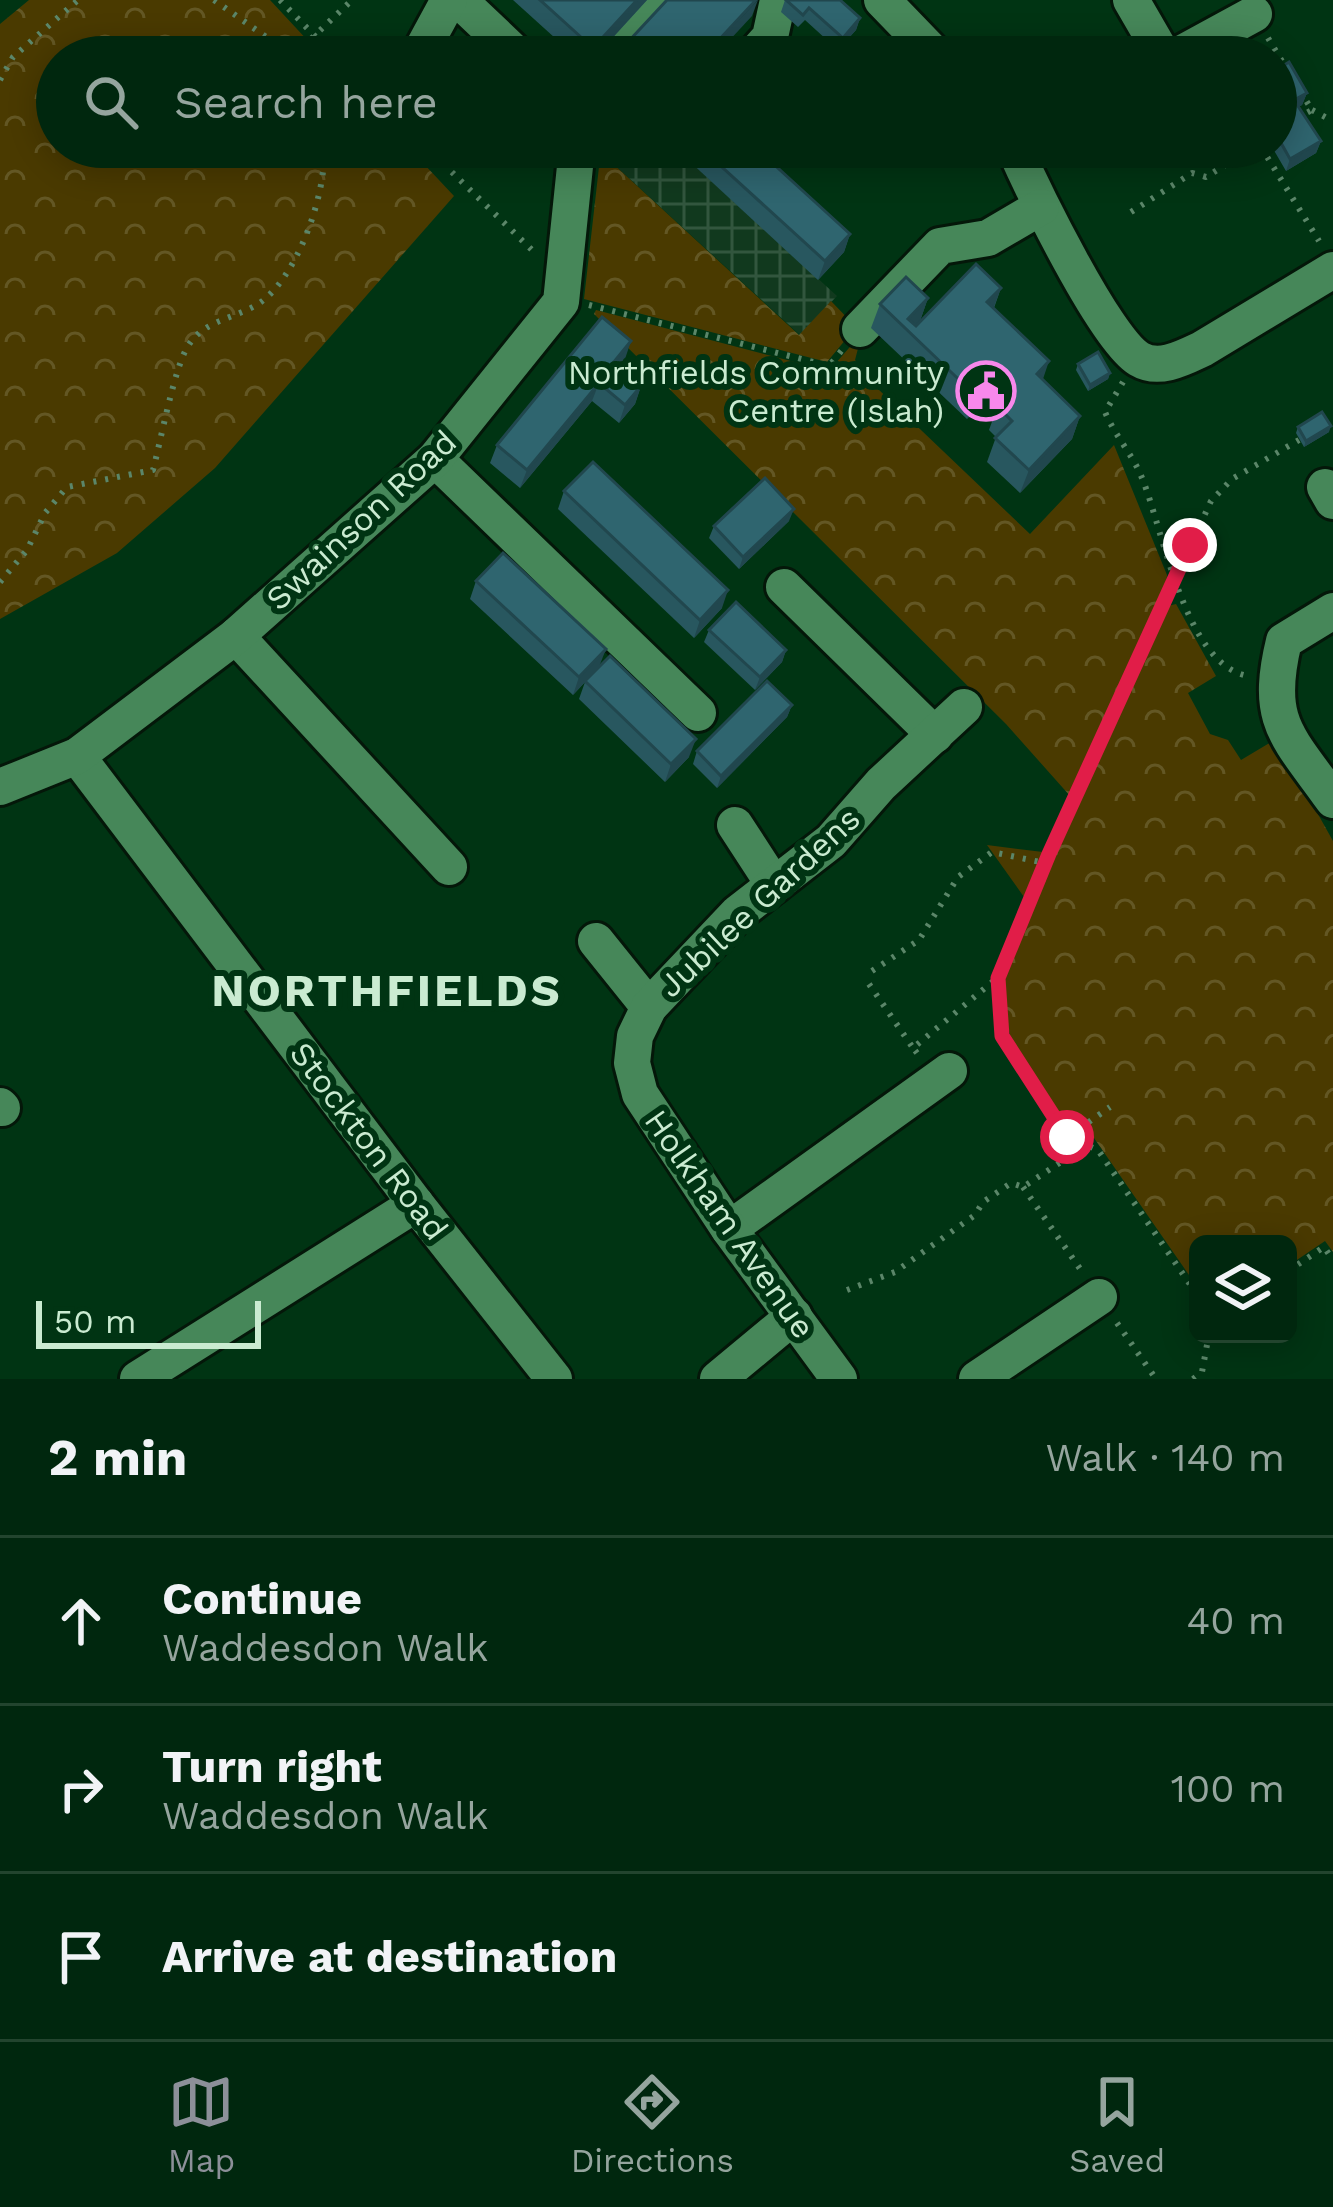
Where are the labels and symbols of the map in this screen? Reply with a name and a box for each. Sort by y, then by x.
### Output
place label: Northfields Community Centre (Islah) [568,353,944,430]
public building icon: Northfields Community Centre (Islah) [955,360,1017,422]
street label: Swainson Road [258,422,464,618]
route end [1163,518,1217,572]
street label: Jubilee Gardens [650,799,868,1005]
district label: NORTHFIELDS [211,964,563,1017]
street label: Stockton Road [282,1034,456,1248]
street label: Holkham Avenue [637,1102,823,1346]
route start [1040,1110,1094,1164]
scale bar [36,1295,261,1348]

